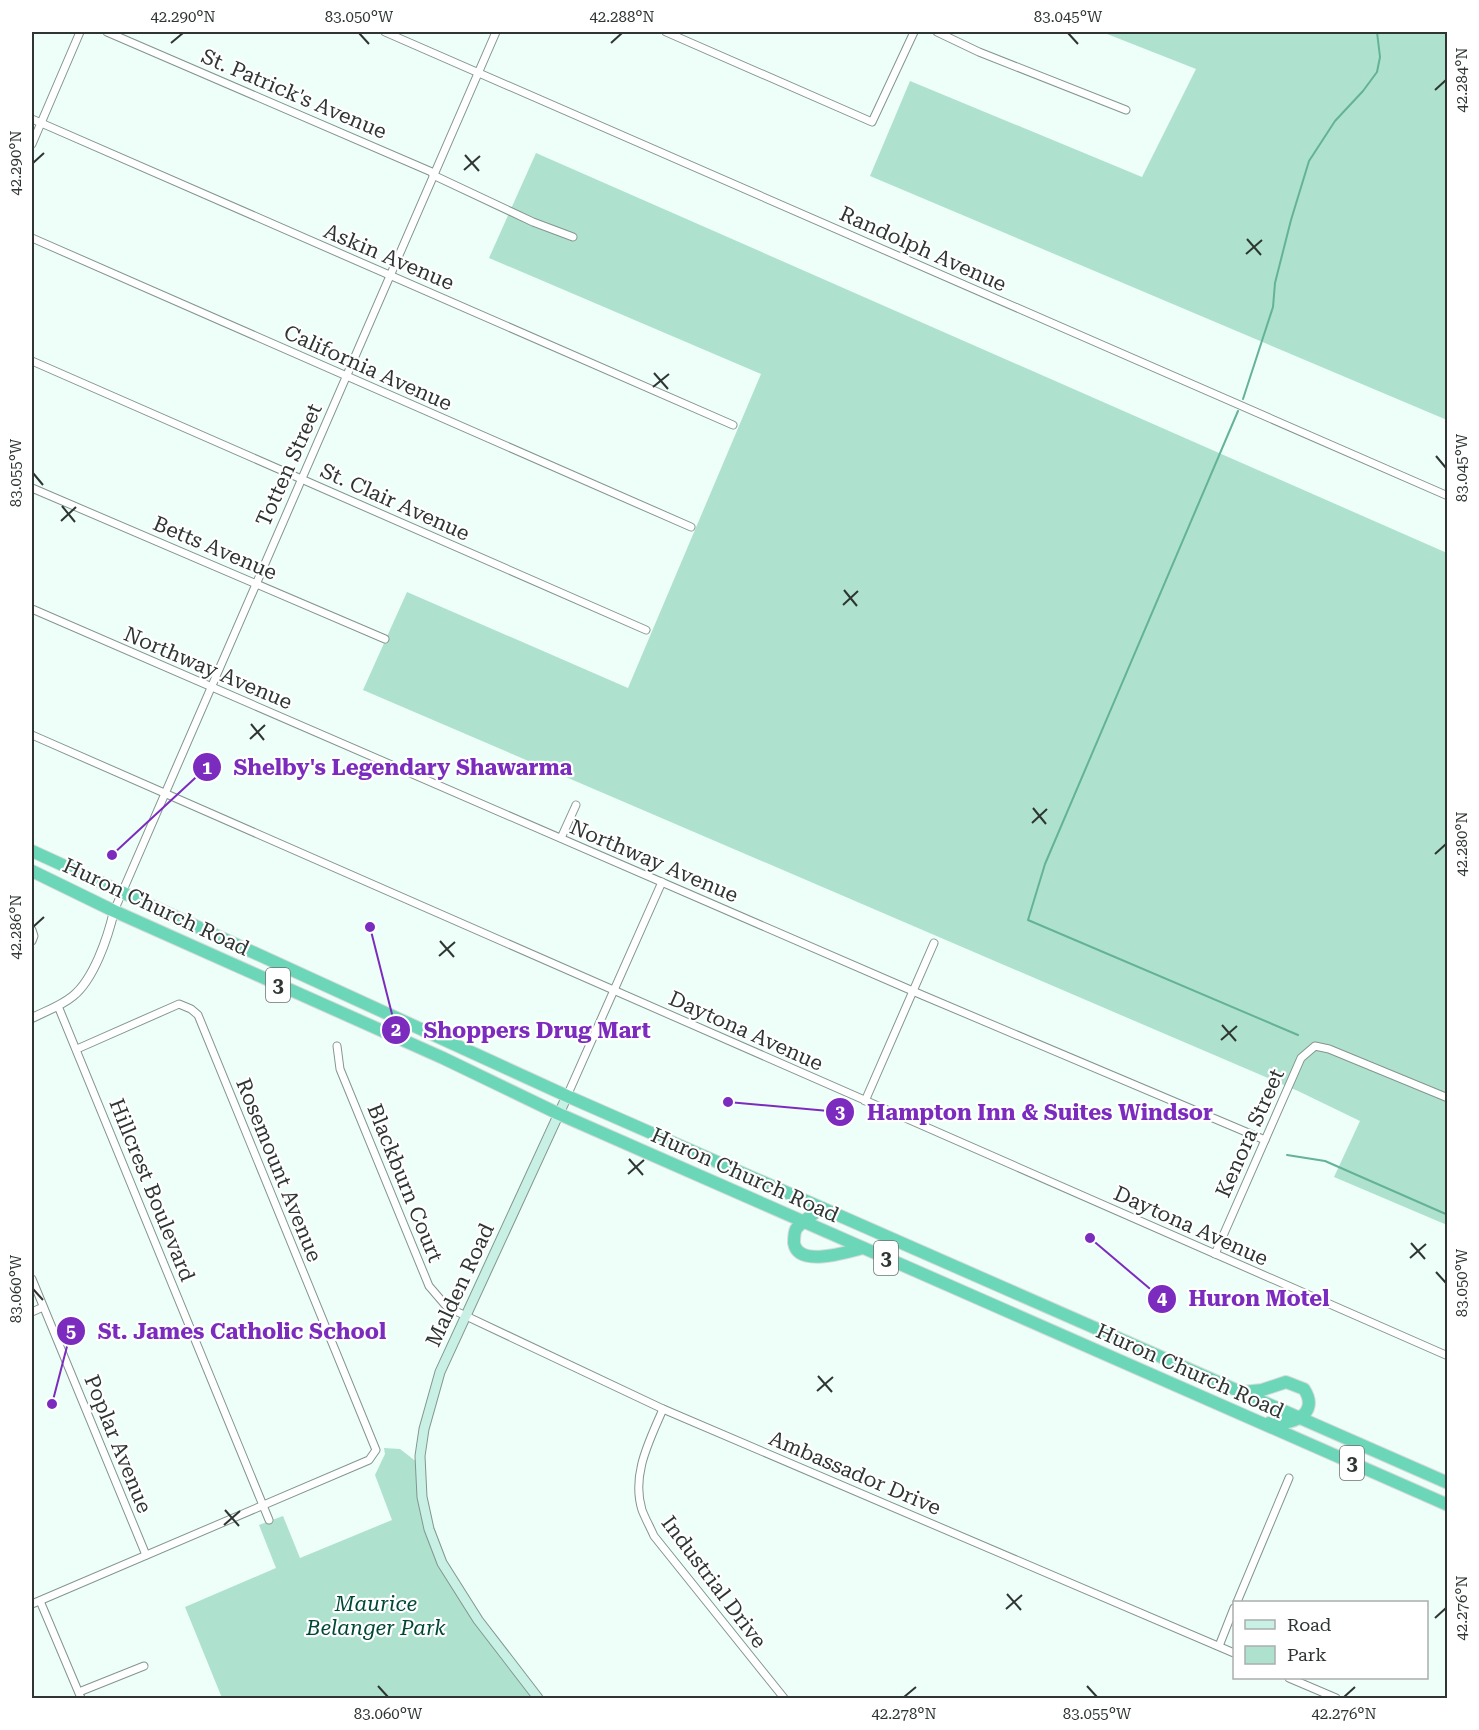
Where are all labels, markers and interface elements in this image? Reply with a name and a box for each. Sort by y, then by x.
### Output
text: 42.290°N [150,8,216,26]
text: 83.050°W [325,8,394,26]
text: 42.288°N [589,8,655,26]
text: 83.045°W [1034,8,1103,26]
street label: St. Patrick's Avenue [198,44,390,144]
text: 42.284°N [1453,47,1471,113]
text: 42.290°N [7,130,25,196]
street label: Randolph Avenue [836,201,1010,297]
street label: Askin Avenue [320,219,458,295]
street label: California Avenue [280,320,456,416]
street label: Totten Street [251,400,327,530]
text: 83.045°W [1453,433,1471,502]
text: 83.055°W [7,438,25,507]
street label: St. Clair Avenue [317,458,473,546]
street label: Betts Avenue [149,511,281,585]
street label: Northway Avenue [120,622,296,714]
callout: Shelby's Legendary Shawarma [192,747,585,787]
text: Shelby's Legendary Shawarma [233,755,573,780]
text: 1 [202,757,212,778]
text: 42.280°N [1453,811,1471,877]
street label: Northway Avenue [566,815,742,907]
street label: Huron Church Road [59,853,253,961]
text: 42.286°N [7,894,25,960]
road number: 3 [266,968,290,1002]
street label: Daytona Avenue [665,986,827,1076]
callout: Shoppers Drug Mart [381,1010,662,1050]
text: Shoppers Drug Mart [423,1018,651,1043]
text: 2 [391,1019,401,1040]
street label: Kenora Street [1211,1065,1289,1201]
street label: Rosemount Avenue [231,1075,327,1265]
callout: Hampton Inn & Suites Windsor [825,1092,1225,1132]
street label: Hillcrest Boulevard [104,1095,200,1285]
street label: Blackburn Court [362,1100,448,1266]
text: Hampton Inn & Suites Windsor [867,1100,1213,1125]
text: 3 [835,1101,845,1122]
street label: Huron Church Road [647,1123,843,1227]
street label: Daytona Avenue [1110,1181,1272,1271]
street label: Malden Road [421,1219,499,1350]
road number: 3 [874,1241,898,1275]
text: 83.050°W [1453,1248,1471,1317]
text: 83.060°W [7,1254,25,1323]
callout: Huron Motel [1147,1279,1342,1319]
text: Huron Motel [1189,1286,1329,1311]
text: 4 [1157,1288,1167,1309]
callout: St. James Catholic School [56,1311,399,1351]
text: St. James Catholic School [98,1319,386,1344]
street label: Huron Church Road [1092,1319,1288,1423]
text: 5 [66,1320,76,1341]
street label: Poplar Avenue [79,1371,157,1517]
street label: Ambassador Drive [765,1426,945,1520]
road number: 3 [1340,1446,1364,1480]
street label: Industrial Drive [657,1511,771,1653]
text: 42.276°N [1453,1575,1471,1641]
park label: Maurice Belanger Park [305,1592,446,1640]
legend [1233,1601,1428,1679]
text: Road [1287,1614,1332,1635]
text: Park [1287,1644,1327,1665]
text: 83.060°W [354,1705,423,1723]
text: 42.278°N [871,1705,937,1723]
text: 83.055°W [1063,1705,1132,1723]
text: 42.276°N [1311,1705,1377,1723]

